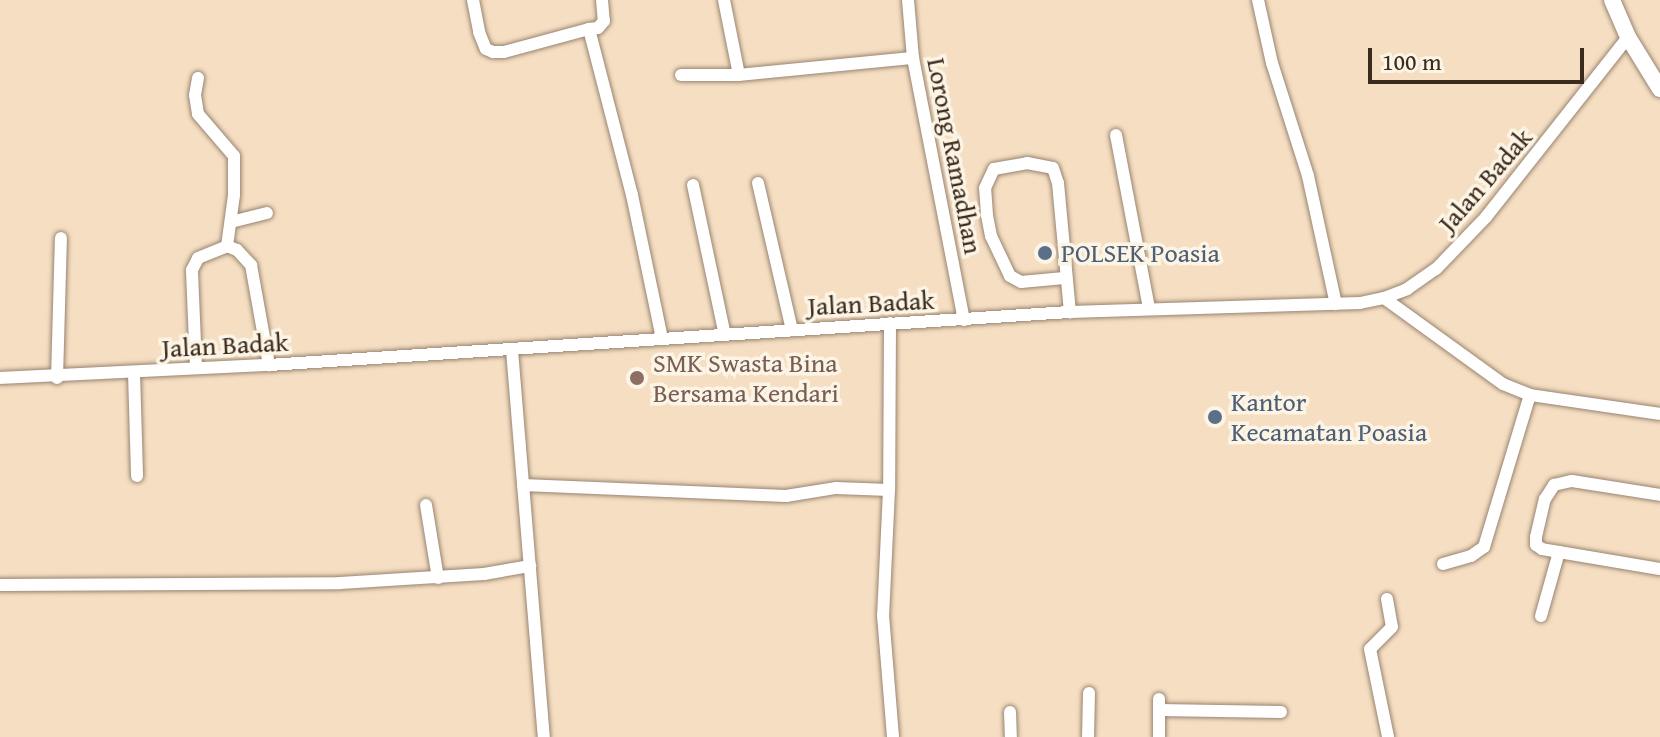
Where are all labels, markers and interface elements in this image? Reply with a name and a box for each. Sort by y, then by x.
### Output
scale bar [1372,32,1588,82]
text: 100 m [1382,44,1442,79]
street label: Lorong Ramadhan [921,55,989,257]
street label: Jalan Badak [1432,122,1538,238]
place label: POLSEK Poasia [1061,237,1220,269]
marker: POLSEK Poasia [1036,244,1054,262]
street label: Jalan Badak [807,284,935,322]
street label: Jalan Badak [161,326,289,364]
place label: SMK Swasta Bina Bersama Kendari [653,347,839,408]
marker: SMK Swasta Bina Bersama Kendari [628,369,646,387]
place label: Kantor Kecamatan Poasia [1231,386,1427,448]
marker: Kantor Kecamatan Poasia [1206,408,1224,426]

